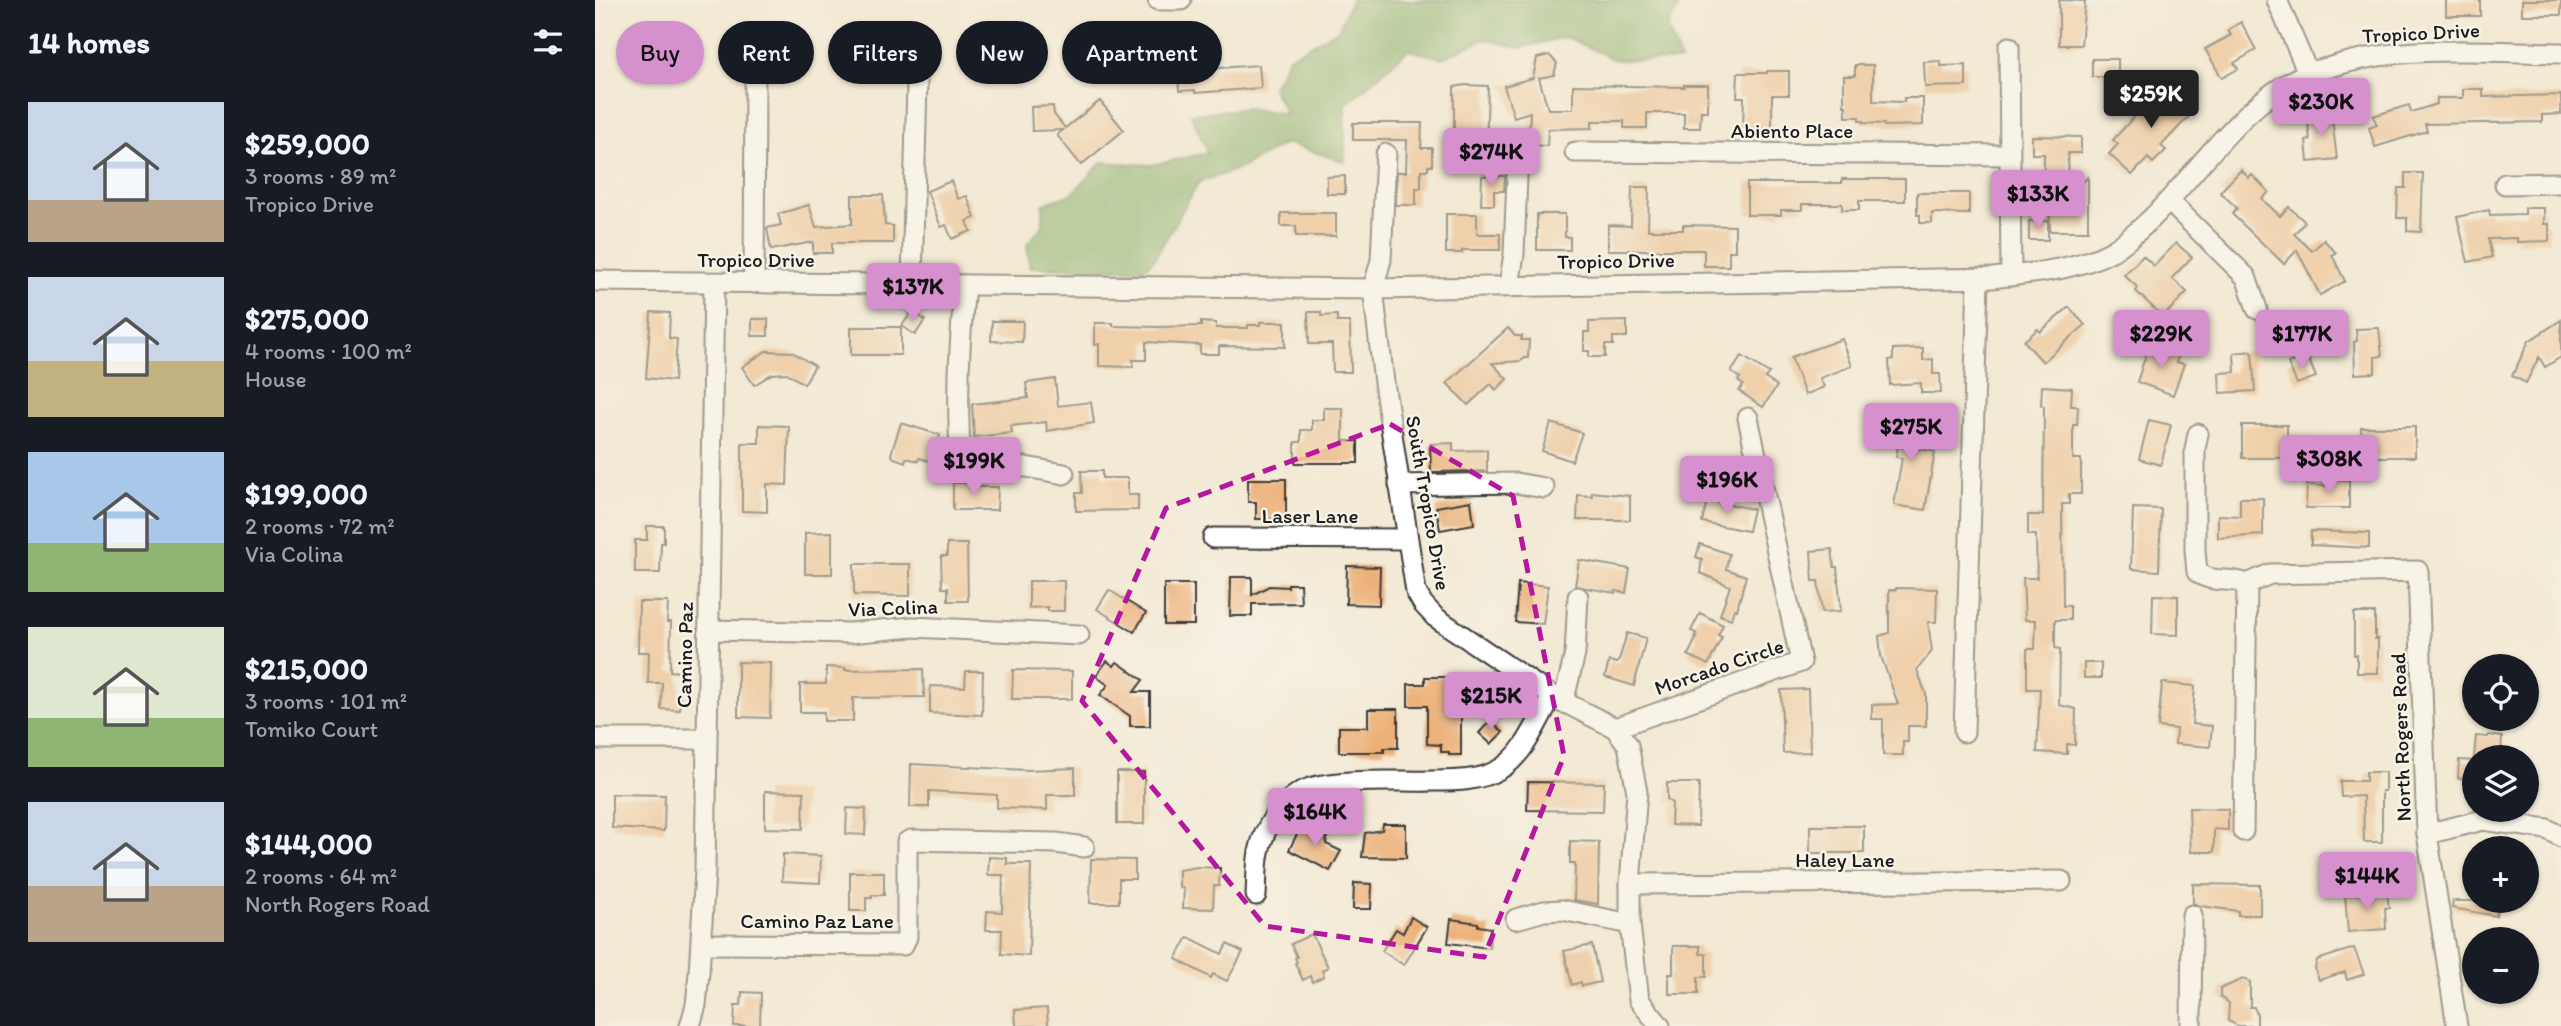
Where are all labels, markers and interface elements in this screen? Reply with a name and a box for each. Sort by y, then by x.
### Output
street label: Tropico Drive [2362,17,2480,48]
chip: Buy [616,21,704,84]
chip: Rent [718,21,814,84]
chip: Filters [828,21,942,84]
chip: New [956,21,1048,84]
chip: Apartment [1062,21,1222,84]
icon: filters [529,23,567,61]
text: 14 homes [28,24,150,61]
pin: $259K [2102,71,2200,130]
pin: $230K [2272,78,2370,138]
text: $259K [2120,79,2182,107]
text: $230K [2288,87,2354,115]
street label: Abiento Place [1731,118,1853,143]
text: $259,000 [245,125,370,162]
pin: $274K [1442,128,1540,188]
icon: home [84,130,168,214]
text: $274K [1459,137,1523,165]
text: 3 rooms · 89 m² [245,162,396,190]
pin: $133K [1989,170,2087,230]
text: $133K [2007,179,2069,207]
text: Tropico Drive [245,190,374,218]
street label: Tropico Drive [697,247,815,272]
street label: Tropico Drive [1557,247,1675,274]
pin: $137K [864,264,962,323]
text: $137K [883,272,943,300]
text: $275,000 [245,300,369,337]
icon: home [84,305,168,389]
pin: $229K [2112,310,2210,370]
pin: $177K [2253,310,2351,370]
text: $229K [2130,319,2192,347]
text: $177K [2272,319,2332,347]
text: 4 rooms · 100 m² [245,337,412,365]
text: House [245,365,307,393]
pin: $275K [1862,404,1960,463]
text: $275K [1880,412,1942,440]
street label: South Tropico Drive [1401,414,1456,592]
pin: $308K [2280,435,2378,495]
pin: $199K [925,438,1023,497]
text: $308K [2296,444,2362,472]
text: $199K [943,446,1005,474]
pin: $196K [1678,456,1776,516]
text: $196K [1696,465,1758,493]
text: $199,000 [245,475,368,512]
icon: home [84,480,168,564]
street label: Laser Lane [1262,503,1358,528]
text: 2 rooms · 72 m² [245,512,395,540]
text: Via Colina [245,540,343,568]
street label: Via Colina [848,593,938,622]
street label: Camino Paz [671,601,698,708]
street label: Morcado Circle [1651,633,1787,700]
text: $215,000 [245,650,368,687]
street label: North Rogers Road [2385,652,2416,822]
map controls [2462,654,2539,1004]
button: locate [2462,654,2539,731]
icon: home [84,655,168,739]
pin: $215K [1442,672,1540,732]
text: $215K [1460,681,1522,709]
text: 3 rooms · 101 m² [245,687,407,715]
text: Tomiko Court [245,715,378,743]
button: layers [2462,745,2539,822]
pin: $164K [1266,788,1364,848]
text: $164K [1283,797,1347,825]
text: $144,000 [245,825,373,862]
icon: home [84,830,168,914]
button: + [2462,836,2539,913]
street label: Haley Lane [1795,847,1895,872]
pin: $144K [2318,852,2416,912]
text: $144K [2335,861,2399,889]
text: 2 rooms · 64 m² [245,862,397,890]
text: North Rogers Road [245,890,430,918]
street label: Camino Paz Lane [740,908,894,933]
button: − [2462,927,2539,1004]

